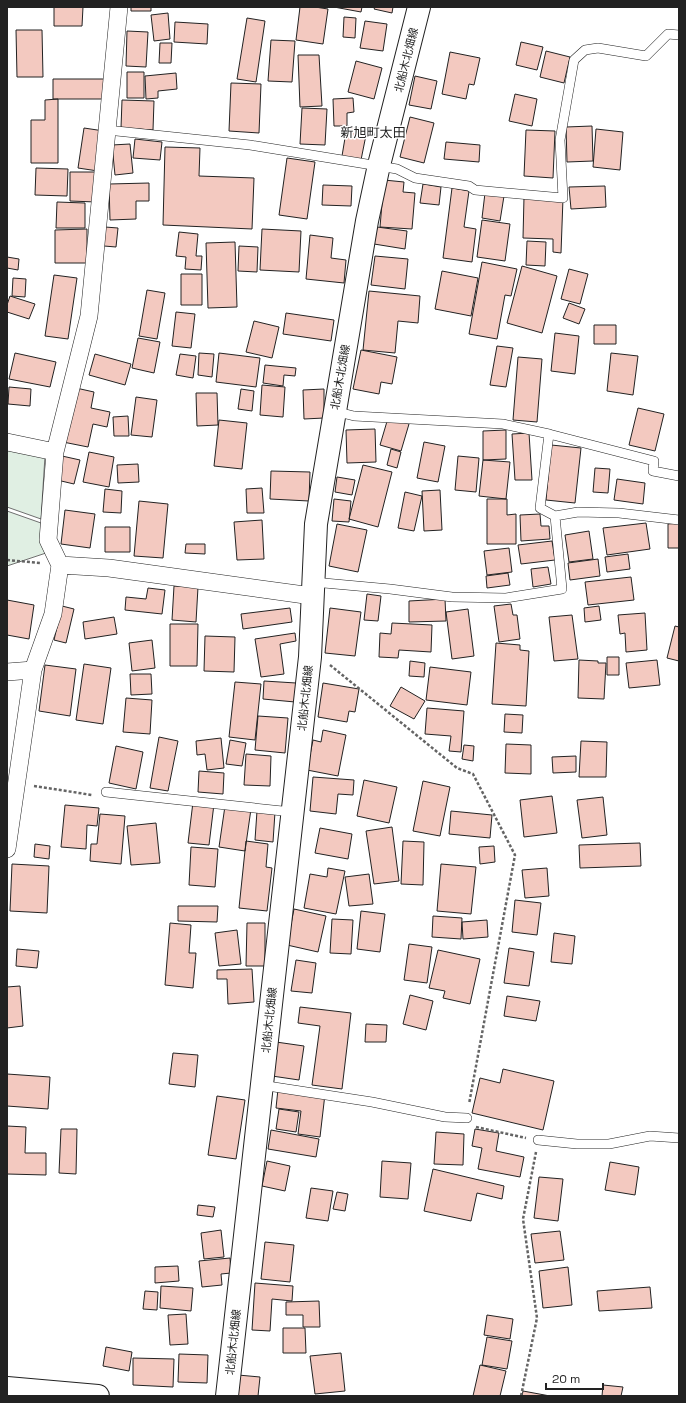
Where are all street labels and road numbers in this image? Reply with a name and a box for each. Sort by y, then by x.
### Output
street label: 北船木北畑線 [391,26,421,94]
street label: 北船木北畑線 [327,343,353,411]
street label: 北船木北畑線 [295,664,315,732]
street label: 北船木北畑線 [259,986,279,1054]
street label: 北船木北畑線 [223,1308,243,1376]

